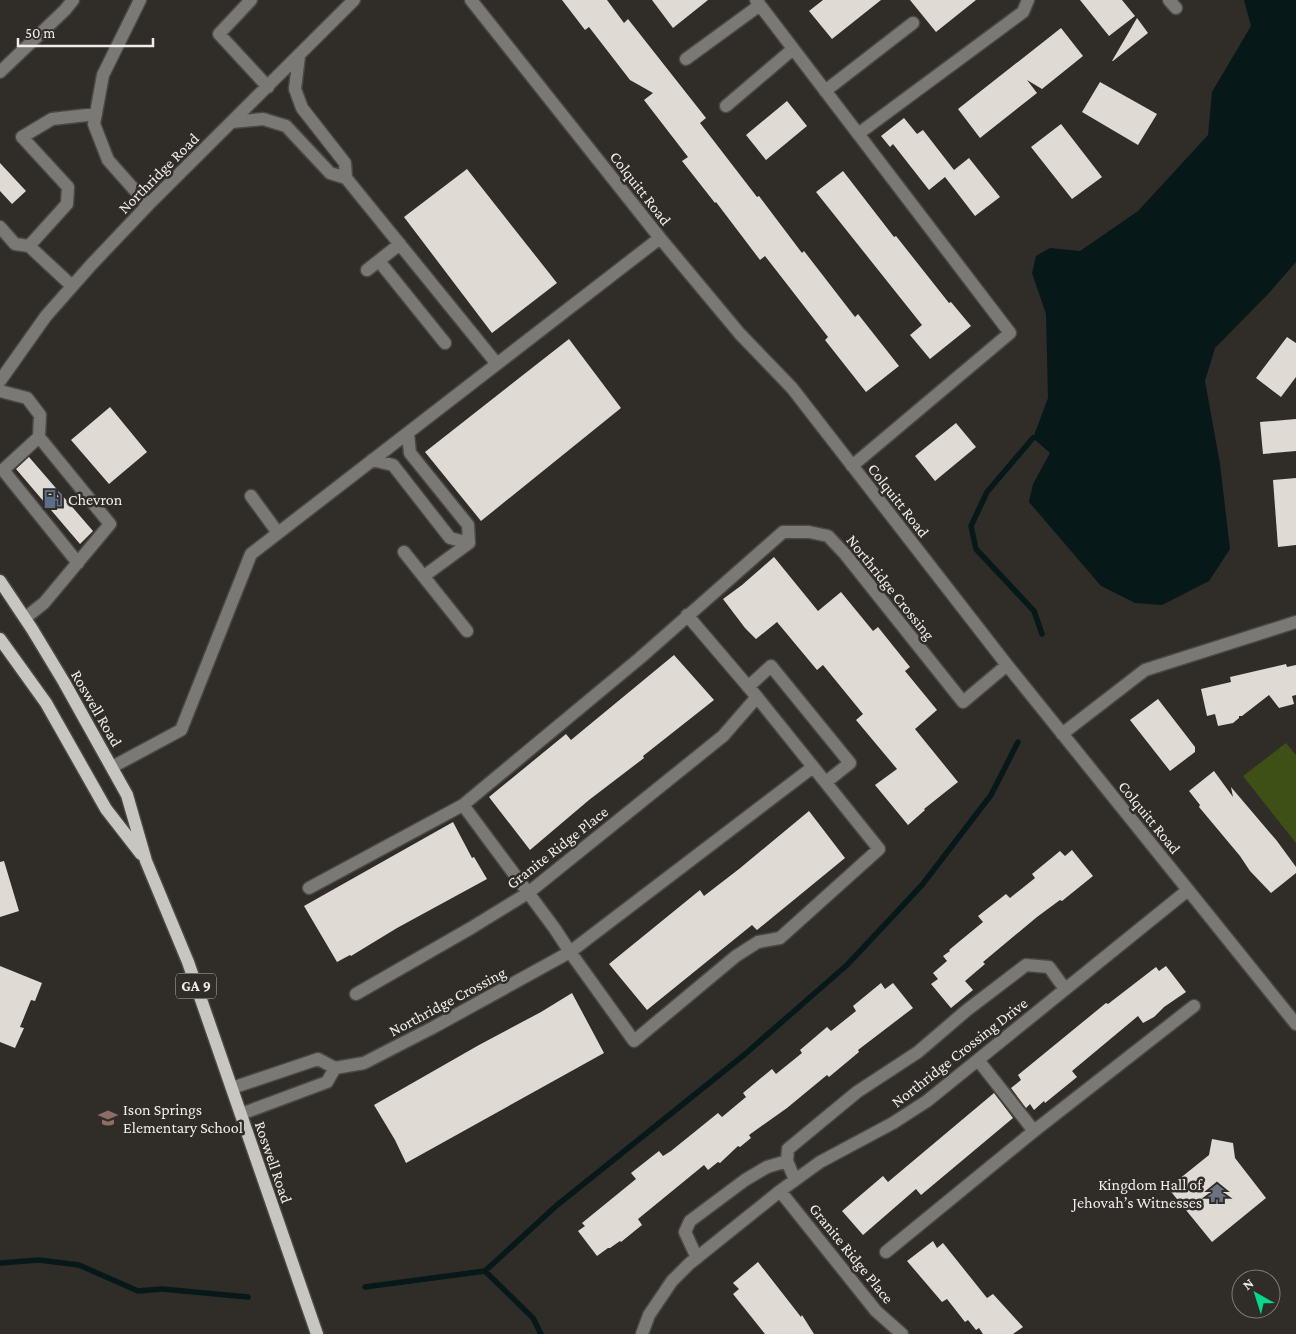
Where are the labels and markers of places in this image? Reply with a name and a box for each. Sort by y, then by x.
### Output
fuel station icon: Chevron [42,488,64,510]
place label: Chevron [68,491,123,508]
place label: Ison Springs Elementary School [123,1101,243,1137]
school or university icon: Ison Springs Elementary School [97,1107,119,1129]
place label: Kingdom Hall of Jehovah’s Witnesses [1070,1176,1203,1212]
temple icon: Kingdom Hall of Jehovah’s Witnesses [1206,1182,1228,1204]

